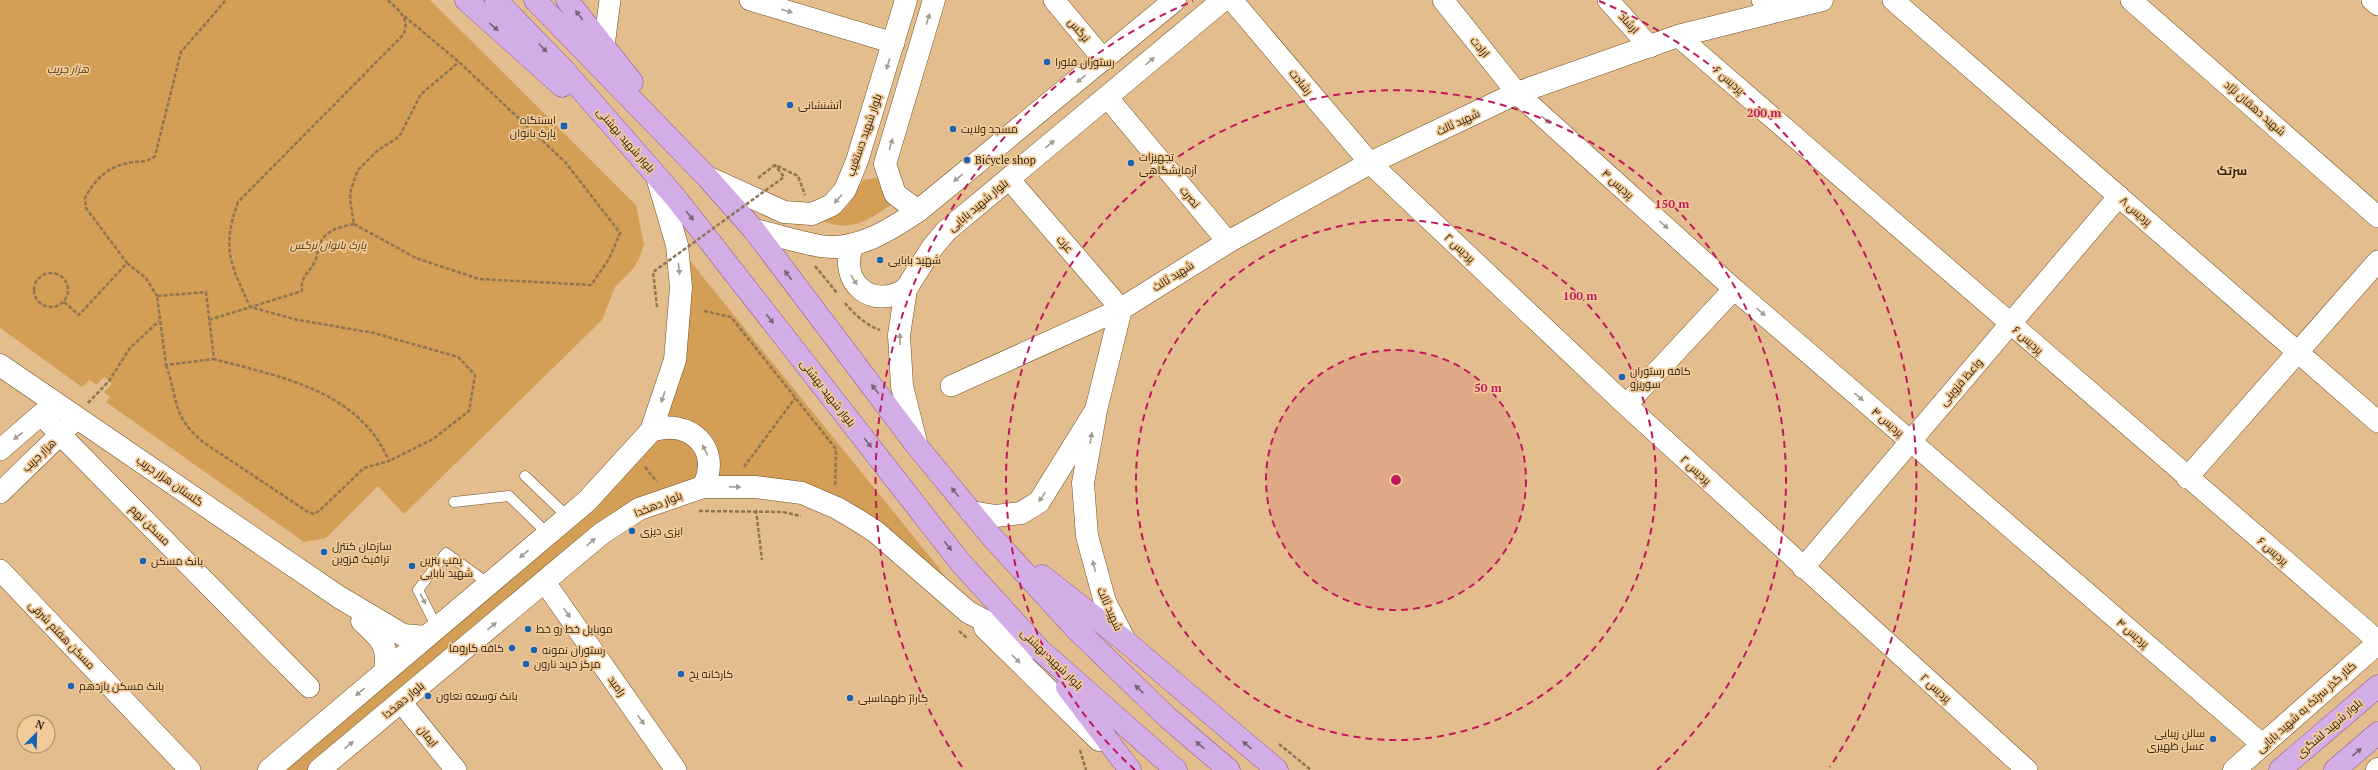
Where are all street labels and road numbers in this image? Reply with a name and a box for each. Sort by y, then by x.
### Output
street label: ارشاد [1616,10,1642,36]
street label: نرگس [1065,15,1093,45]
street label: ارادت [1467,34,1493,60]
street label: پردیس ۶ [1711,63,1747,97]
street label: رشادت [1286,66,1316,98]
street label: شهید دهقان نژاد [2221,77,2289,139]
street label: بلوار شهید دستغیب [843,92,885,178]
street label: بلوار شهید بهشتی [594,104,658,176]
street label: شهید ثالث [1434,106,1482,138]
street label: پردیس ۴ [1599,166,1637,202]
street label: بلوار شهید بابایی [945,176,1011,234]
street label: نصرت [1177,183,1203,211]
street label: پردیس ۸ [2117,193,2155,229]
street label: پردیس ۲ [1442,230,1478,266]
street label: عزت [1054,232,1076,256]
street label: شهید ثالث [1150,258,1196,294]
street label: پردیس ۶ [2010,323,2046,357]
street label: واعظ قزوینی [1936,355,1986,409]
street label: بلوار شهید بهشتی [797,356,859,430]
street label: پردیس ۴ [1869,404,1907,440]
street label: هزار جریب [19,435,59,475]
street label: پردیس ۲ [1678,452,1714,488]
street label: گلستان هزار جریب [134,453,206,509]
street label: بلوار دهخدا [632,488,684,520]
street label: مسکن نهم [126,502,173,549]
street label: پردیس ۶ [2255,534,2291,568]
street label: شهید ثالث [1094,585,1126,633]
street label: مسکن هفتم شرقی [25,598,98,673]
street label: پردیس ۴ [2114,615,2152,651]
street label: بلوار شهید بهشتی [1018,625,1086,693]
street label: کنار گذر سرتک به شهید بابایی [2253,658,2359,756]
street label: پردیس ۲ [1918,671,1954,706]
street label: رامبد [605,673,629,699]
street label: بلوار دهخدا [379,678,427,722]
street label: بلوار شهید لشگری [2293,696,2365,760]
street label: ایمان [415,722,441,750]

